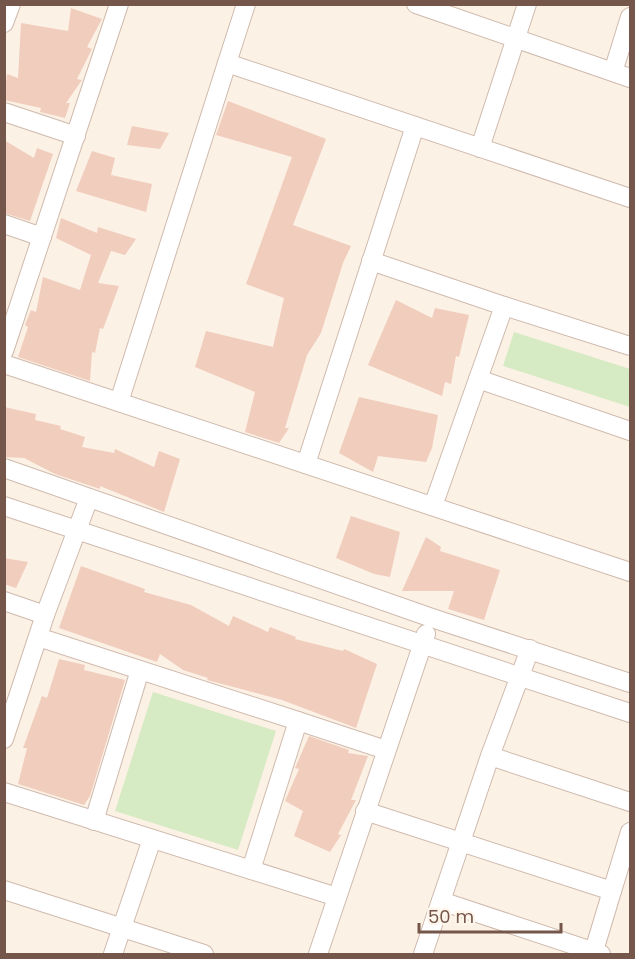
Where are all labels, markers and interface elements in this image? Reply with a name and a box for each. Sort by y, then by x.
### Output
scale bar [419,896,562,934]
text: 50 m [428,904,474,929]

